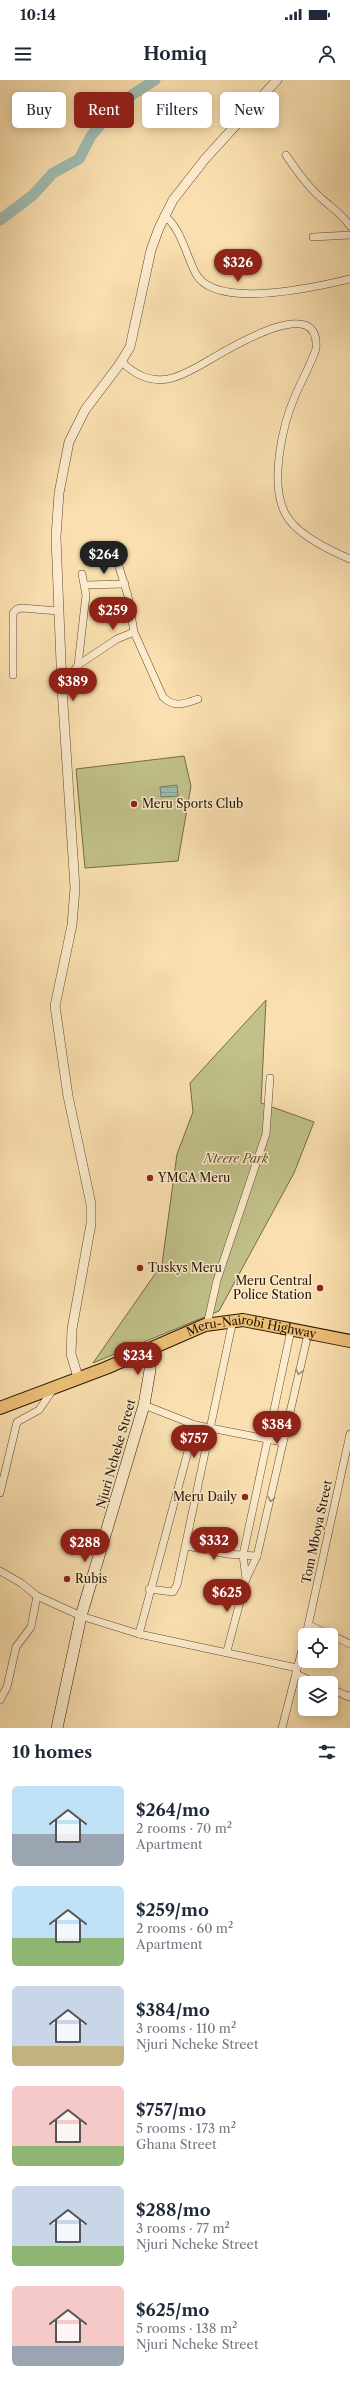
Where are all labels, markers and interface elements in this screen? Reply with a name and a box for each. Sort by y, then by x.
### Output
text: 10:14 [20,5,56,24]
icon: menu [12,43,34,65]
text: Homiq [143,43,207,65]
icon: person [316,43,338,65]
chip: Buy [12,92,66,128]
chip: Rent [74,92,134,128]
chip: Filters [142,92,212,128]
chip: New [220,92,279,128]
pin: $326 [214,249,262,283]
text: $326 [223,254,253,270]
pin: $264 [80,541,128,575]
text: $264 [89,546,119,562]
pin: $259 [89,597,137,631]
text: $259 [98,602,128,618]
pin: $389 [49,668,97,702]
text: $389 [58,673,88,689]
place label: Meru Sports Club [142,796,243,811]
marker: Meru Sports Club [129,799,139,809]
park label: Nteere Park [203,1151,269,1166]
place label: YMCA Meru [157,1170,231,1185]
marker: YMCA Meru [145,1173,155,1183]
place label: Tuskys Meru [148,1260,222,1275]
marker: Tuskys Meru [135,1263,145,1273]
place label: Meru Central Police Station [233,1273,312,1302]
marker: Meru Central Police Station [315,1283,325,1293]
street label: Meru-Nairobi Highway [184,1312,318,1341]
pin: $234 [114,1342,162,1376]
text: $234 [123,1347,153,1363]
one-way arrow [295,1368,304,1375]
street label: Njuri Ncheke Street [93,1397,139,1510]
pin: $384 [253,1411,301,1445]
text: $384 [262,1416,292,1432]
pin: $757 [170,1425,218,1459]
text: $757 [180,1430,208,1446]
street label: Tom Mboya Street [298,1478,335,1585]
place label: Meru Daily [173,1489,237,1504]
marker: Meru Daily [240,1492,250,1502]
one-way arrow [267,1496,275,1502]
pin: $332 [190,1527,238,1561]
pin: $288 [61,1529,109,1563]
text: $332 [199,1532,229,1548]
text: $288 [70,1534,100,1550]
place label: Rubis [75,1571,107,1586]
marker: Rubis [62,1574,72,1584]
pin: $625 [203,1579,251,1613]
text: $625 [212,1584,242,1600]
map controls [298,1628,338,1716]
button: locate [298,1628,338,1668]
button: layers [298,1676,338,1716]
icon: filters [316,1741,338,1763]
text: 10 homes [12,1742,92,1762]
text: $264/mo [136,1800,210,1820]
icon: home [44,1802,92,1850]
text: 2 rooms · 70 m² [136,1820,232,1836]
text: Apartment [136,1836,203,1852]
text: $259/mo [136,1900,209,1920]
icon: home [44,1902,92,1950]
text: 2 rooms · 60 m² [136,1920,233,1936]
text: Apartment [136,1936,203,1952]
text: $384/mo [136,2000,210,2020]
icon: home [44,2002,92,2050]
text: 3 rooms · 110 m² [136,2020,236,2036]
text: Njuri Ncheke Street [136,2036,258,2052]
text: $757/mo [136,2100,206,2120]
icon: home [44,2102,92,2150]
text: 5 rooms · 173 m² [136,2120,236,2136]
text: Ghana Street [136,2136,217,2152]
text: $288/mo [136,2200,211,2220]
icon: home [44,2202,92,2250]
text: 3 rooms · 77 m² [136,2220,230,2236]
text: Njuri Ncheke Street [136,2236,258,2252]
text: $625/mo [136,2300,209,2320]
icon: home [44,2302,92,2350]
text: 5 rooms · 138 m² [136,2320,237,2336]
text: Njuri Ncheke Street [136,2336,258,2352]

